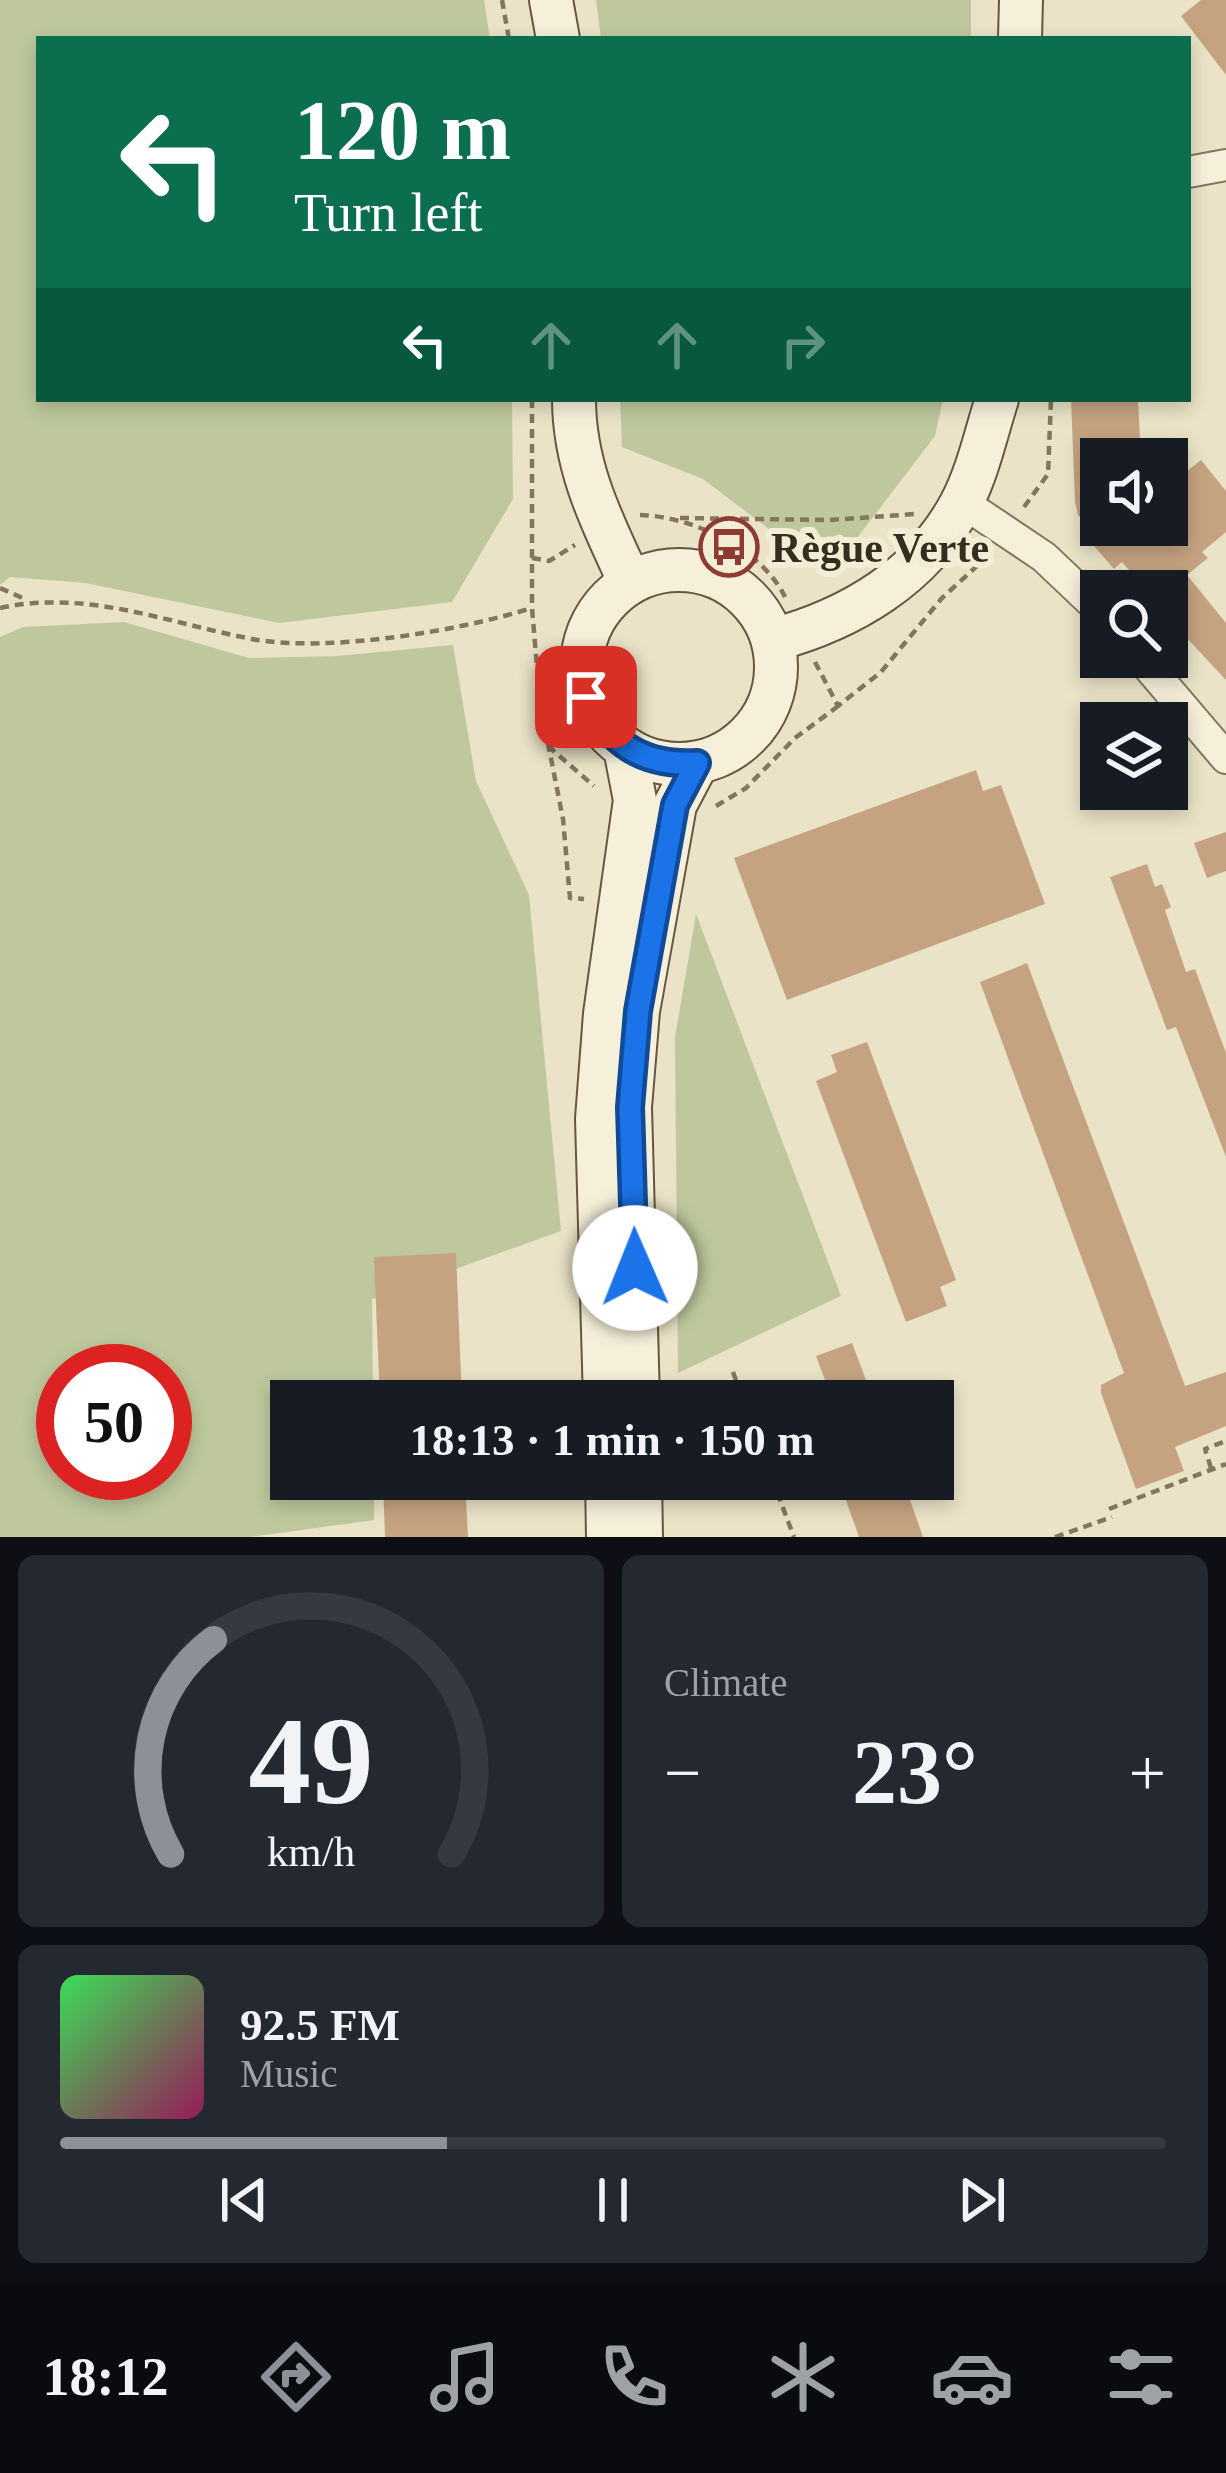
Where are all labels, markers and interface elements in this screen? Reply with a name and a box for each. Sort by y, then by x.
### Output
icon: left [96,84,252,240]
text: 120 m [294,84,511,177]
text: Turn left [294,183,483,243]
icon: left [392,312,458,378]
icon: ahead [518,312,584,378]
icon: ahead [644,312,710,378]
icon: right [770,312,836,378]
map controls [1080,438,1188,810]
button: sound [1080,438,1188,546]
bus stop icon: Règue Verte [698,516,760,578]
place label: Règue Verte [771,525,989,571]
button: search [1080,570,1188,678]
pin [535,646,637,748]
icon: arrive [553,664,619,730]
button: layers [1080,702,1188,810]
position arrow [572,1205,698,1331]
speed limit sign: 50 [36,1344,192,1500]
text: 18:13 · 1 min · 150 m [410,1415,815,1465]
text: Climate [664,1661,787,1704]
text: 49 [249,1692,373,1830]
text: 23° [852,1723,978,1822]
text: − [664,1736,701,1809]
text: + [1129,1736,1166,1809]
text: km/h [267,1828,355,1875]
text: 92.5 FM [240,2000,400,2050]
text: Music [240,2052,338,2095]
icon: previous [211,2167,277,2233]
icon: pause [580,2167,646,2233]
icon: next [949,2167,1015,2233]
icon: directions [254,2335,338,2419]
icon: music [423,2335,507,2419]
icon: phone [592,2335,676,2419]
icon: climate [761,2335,845,2419]
icon: car [930,2335,1014,2419]
icon: filters [1099,2335,1183,2419]
text: 18:12 [43,2347,169,2407]

